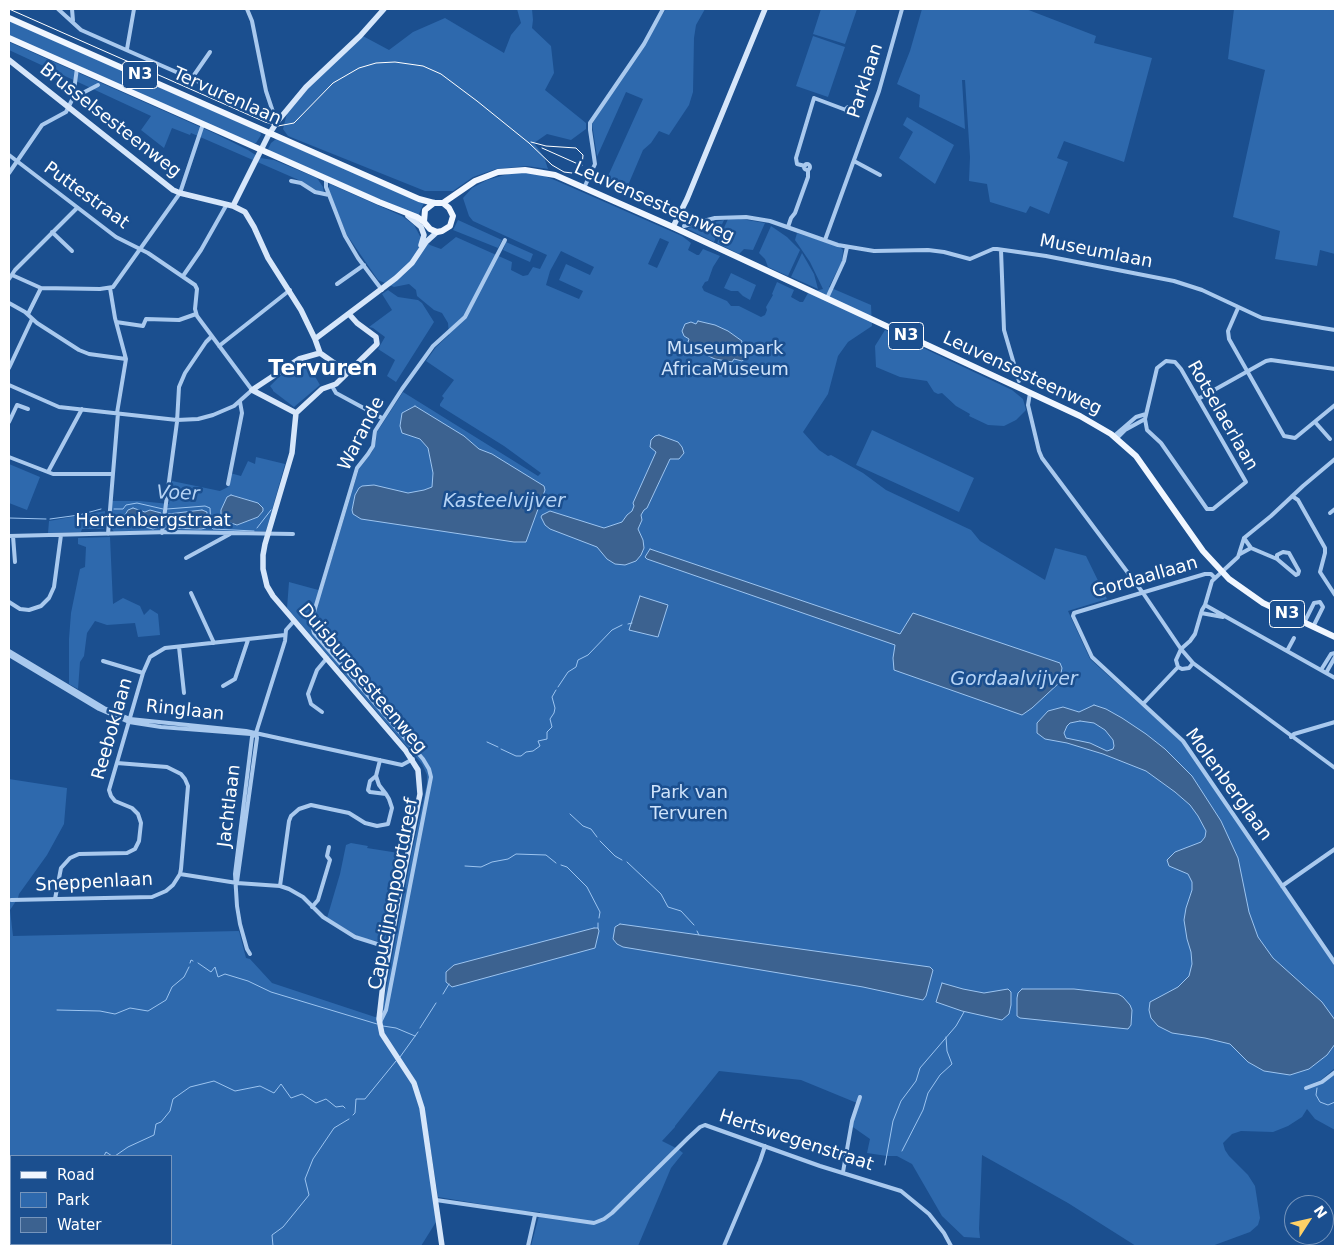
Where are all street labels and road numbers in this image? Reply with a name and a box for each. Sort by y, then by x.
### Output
street label: Parklaan [844,41,888,121]
street label: Brusselsesteenweg [35,59,185,183]
road number: N3 [122,62,158,88]
street label: Tervurenlaan [169,63,285,131]
street label: Puttestraat [39,158,133,234]
street label: Leuvensesteenweg [571,158,737,248]
street label: Museumlaan [1038,230,1154,274]
road number: N3 [888,322,924,350]
street label: Leuvensesteenweg [939,328,1105,420]
street label: Rotselaerlaan [1182,357,1262,475]
street label: Warande [334,393,390,475]
street label: Hertenbergstraat [75,510,231,532]
street label: Gordaallaan [1090,553,1200,603]
street label: Duisburgsesteenweg [293,600,431,758]
road number: N3 [1270,600,1304,628]
street label: Reeboklaan [88,675,138,783]
street label: Ringlaan [145,696,225,726]
street label: Molenberglaan [1180,725,1276,845]
street label: Jachtlaan [214,763,246,849]
street label: Capucijnenpoortdreef [365,796,423,992]
street label: Sneppenlaan [35,869,153,897]
street label: Hertswegenstraat [716,1106,876,1176]

